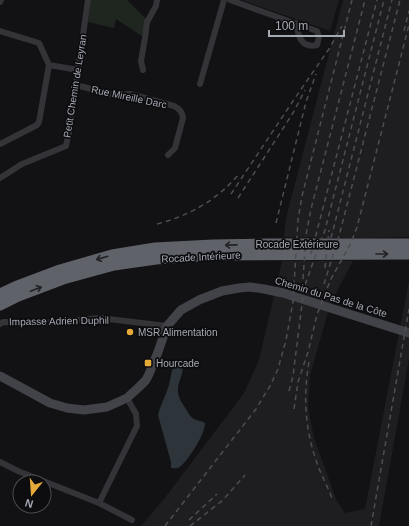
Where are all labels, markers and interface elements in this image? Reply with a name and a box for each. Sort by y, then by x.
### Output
scale bar [269,12,344,38]
text: 100 m [275,19,308,33]
street label: Petit Chemin de Leyran [61,34,89,138]
street label: Rue Mireille Darc [90,84,168,110]
street label: Rocade Extérieure [256,239,339,250]
one-way arrow [225,241,238,248]
street label: Rocade Intérieure [161,249,241,265]
one-way arrow [375,250,388,258]
one-way arrow [96,255,109,262]
street label: Chemin du Pas de la Côte [274,275,389,319]
one-way arrow [29,285,41,293]
street label: Impasse Adrien Duphil [9,315,109,327]
marker: MSR Alimentation [125,327,135,337]
place label: MSR Alimentation [138,327,217,338]
marker: Hourcade [143,358,153,368]
place label: Hourcade [156,358,200,369]
north arrow [12,474,52,514]
text: N [23,497,35,510]

